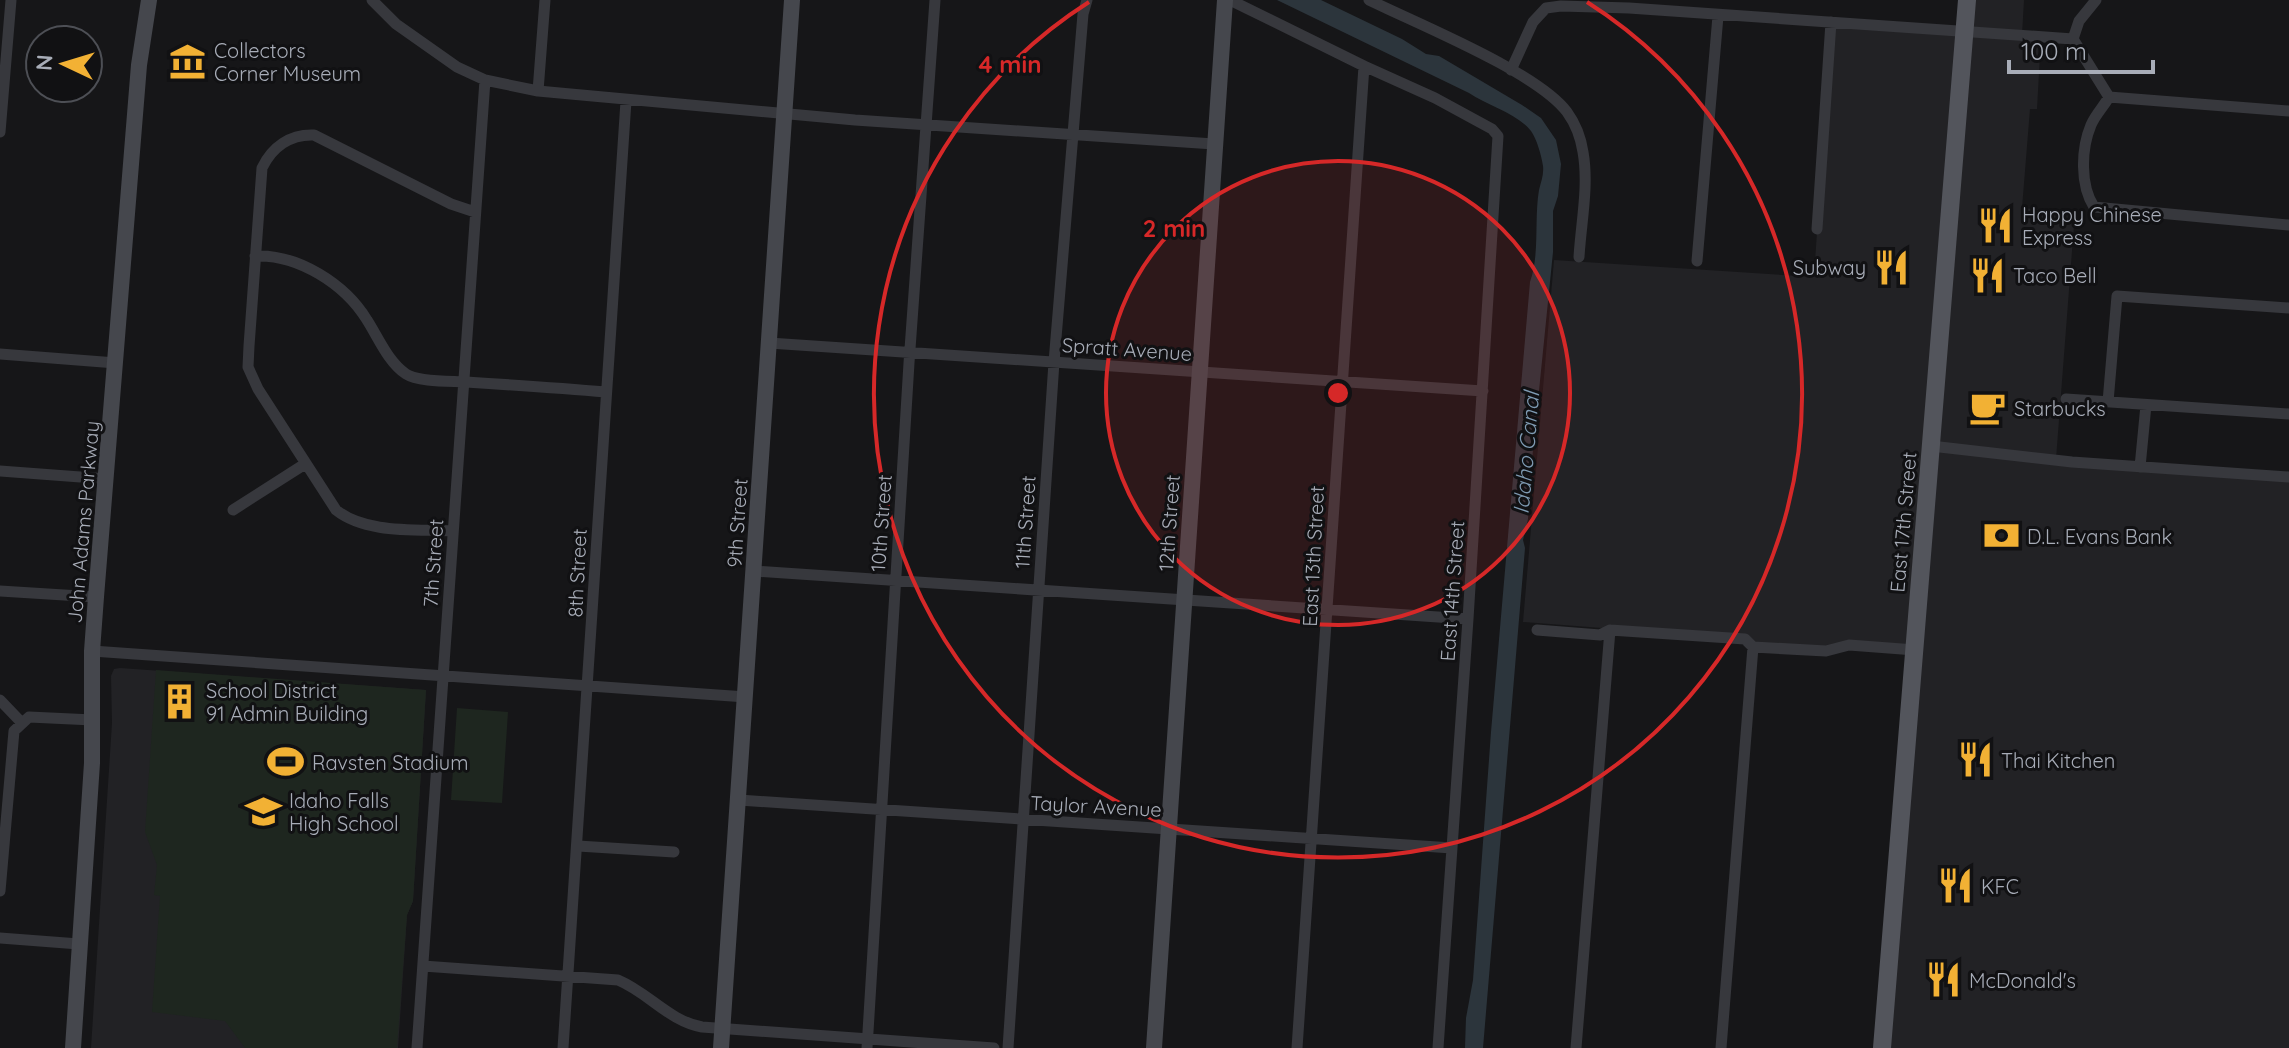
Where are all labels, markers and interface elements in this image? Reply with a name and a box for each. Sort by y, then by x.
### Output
north arrow [24,24,104,104]
scale bar [2009,24,2153,74]
text: 100 m [2021,36,2087,66]
place label: Collectors Corner Museum [214,38,361,86]
museum icon: Collectors Corner Museum [169,43,207,81]
text: 4 min [979,49,1041,79]
text: N [30,54,59,72]
place label: Happy Chinese Express [2022,202,2162,250]
restaurant icon: Happy Chinese Express [1977,206,2015,244]
text: 2 min [1143,213,1205,243]
restaurant icon: Subway [1873,248,1911,286]
place label: Subway [1793,255,1866,280]
restaurant icon: Taco Bell [1968,256,2006,294]
place label: Taco Bell [2013,263,2097,288]
street label: Spratt Avenue [1061,332,1193,366]
centre of rings [1324,379,1352,407]
water label: Idaho Canal [1507,388,1546,515]
cafe icon: Starbucks [1969,389,2007,427]
place label: Starbucks [2014,396,2106,421]
street label: John Adams Parkway [62,420,104,624]
street label: East 17th Street [1884,450,1922,593]
street label: 10th Street [865,473,897,573]
street label: 11th Street [1009,474,1041,569]
street label: 12th Street [1153,474,1185,572]
street label: 9th Street [721,477,753,568]
street label: East 13th Street [1297,485,1329,627]
bank icon: D.L. Evans Bank [1982,517,2020,555]
street label: 7th Street [417,518,449,608]
street label: East 14th Street [1435,520,1469,662]
place label: D.L. Evans Bank [2027,524,2172,549]
street label: 8th Street [562,528,592,618]
place label: School District 91 Admin Building [206,678,368,726]
building icon: School District 91 Admin Building [161,682,199,720]
restaurant icon: Thai Kitchen [1956,741,1994,779]
sports icon: Ravsten Stadium [267,743,305,781]
place label: Thai Kitchen [2001,748,2115,773]
place label: Ravsten Stadium [312,750,468,775]
place label: Idaho Falls High School [289,788,399,836]
street label: Taylor Avenue [1030,790,1162,822]
school or university icon: Idaho Falls High School [244,793,282,831]
restaurant icon: KFC [1936,867,1974,905]
place label: KFC [1981,874,2019,899]
restaurant icon: McDonald's [1924,961,1962,999]
place label: McDonald's [1969,968,2076,993]

